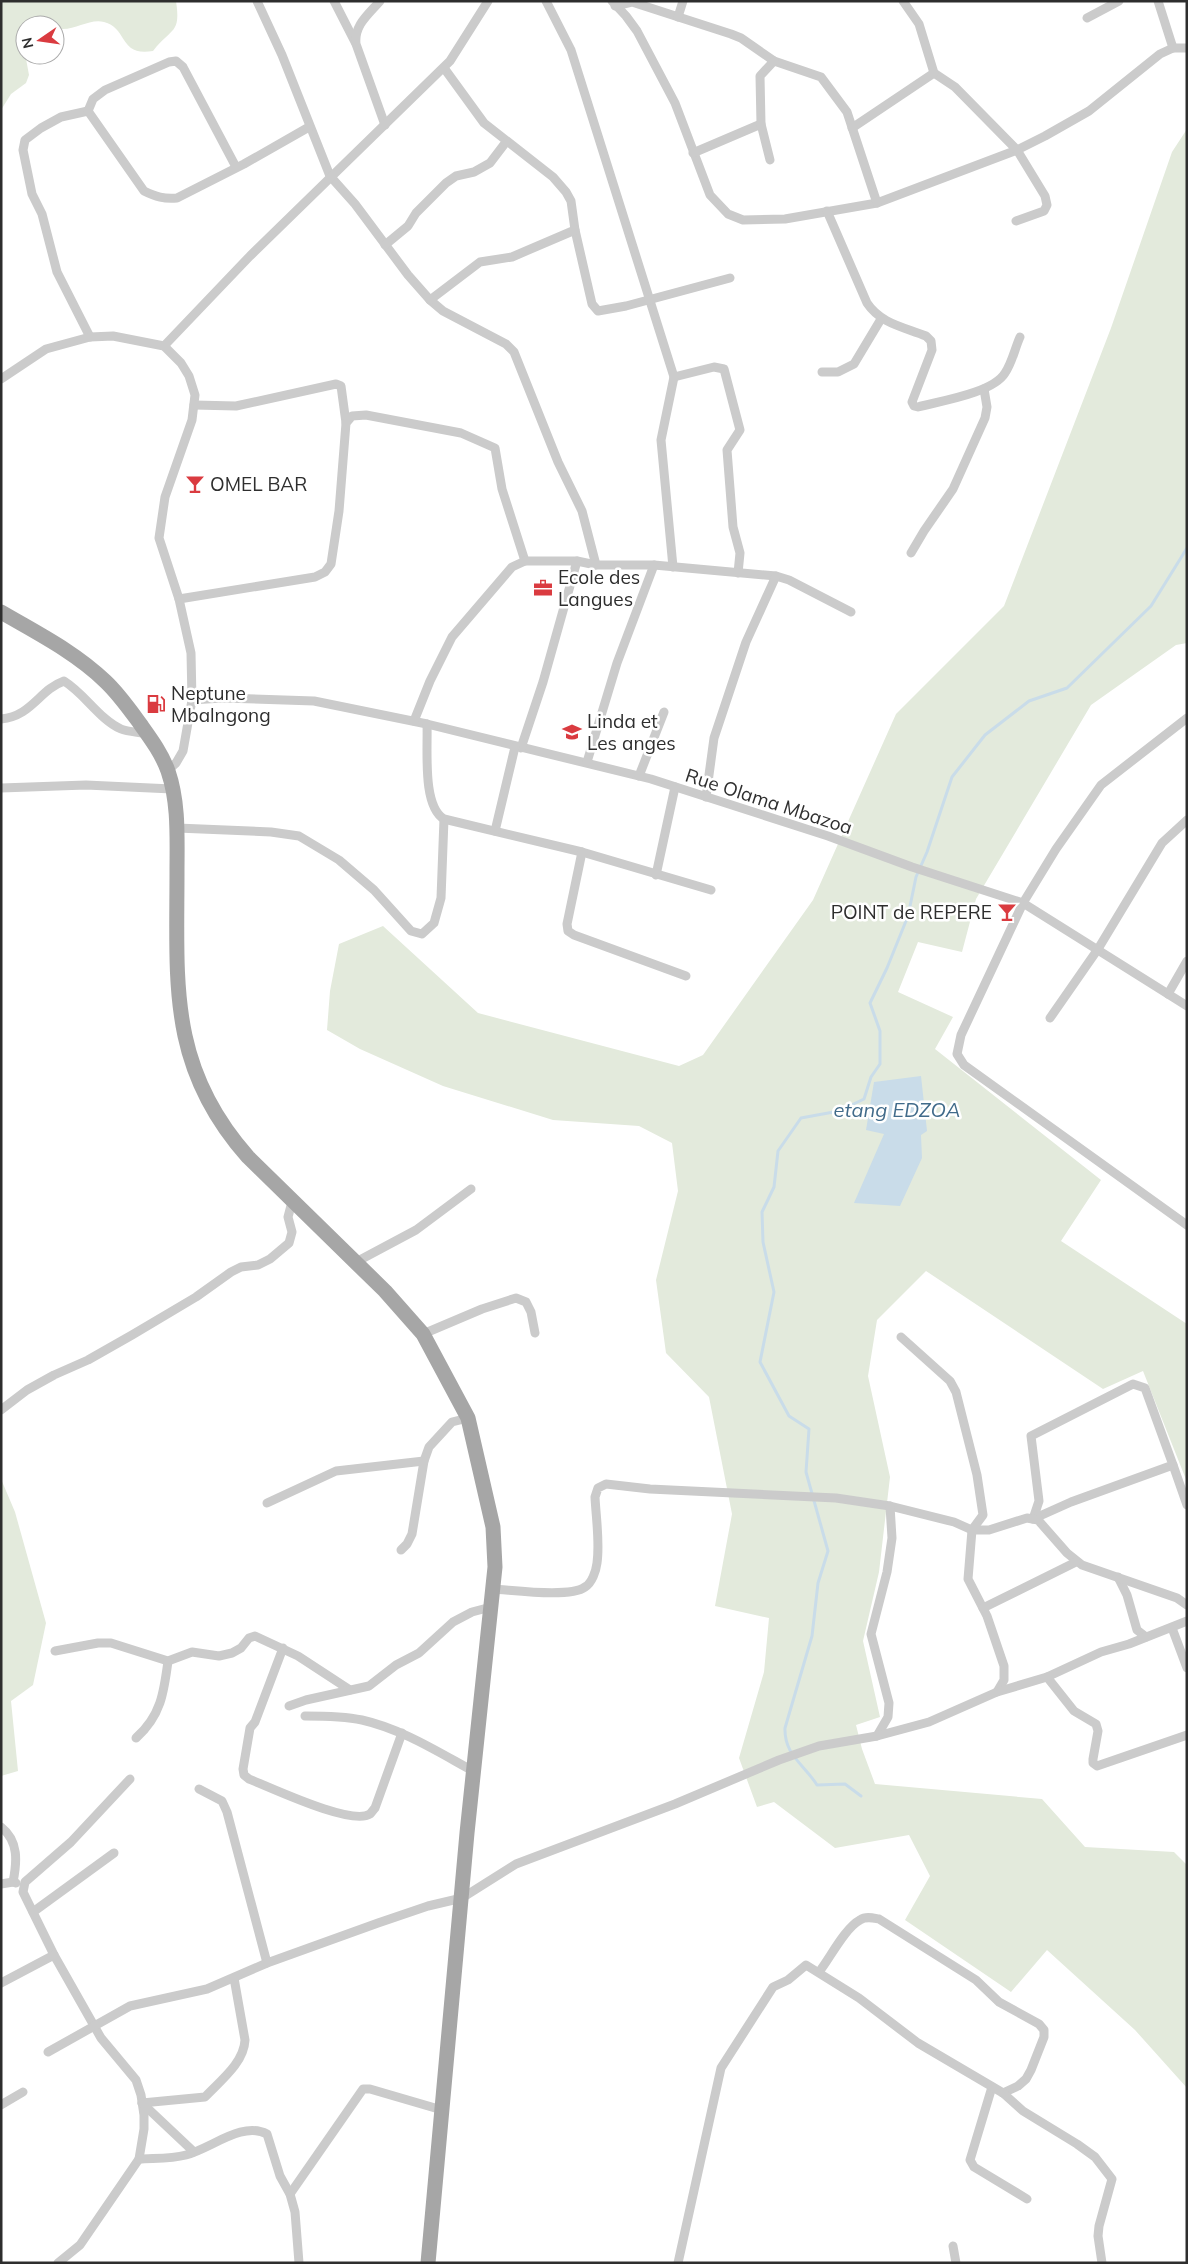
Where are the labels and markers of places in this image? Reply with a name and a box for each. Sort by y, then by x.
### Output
place label: OMEL BAR [210,472,307,496]
bar icon: OMEL BAR [184,473,206,495]
place label: Ecole des Langues [558,565,640,611]
office icon: Ecole des Langues [532,577,554,599]
place label: Neptune Mbalngong [171,681,271,727]
fuel station icon: Neptune Mbalngong [145,693,167,715]
place label: Linda et Les anges [587,709,676,755]
school or university icon: Linda et Les anges [561,721,583,743]
place label: POINT de REPERE [831,900,992,924]
bar icon: POINT de REPERE [996,901,1018,923]

